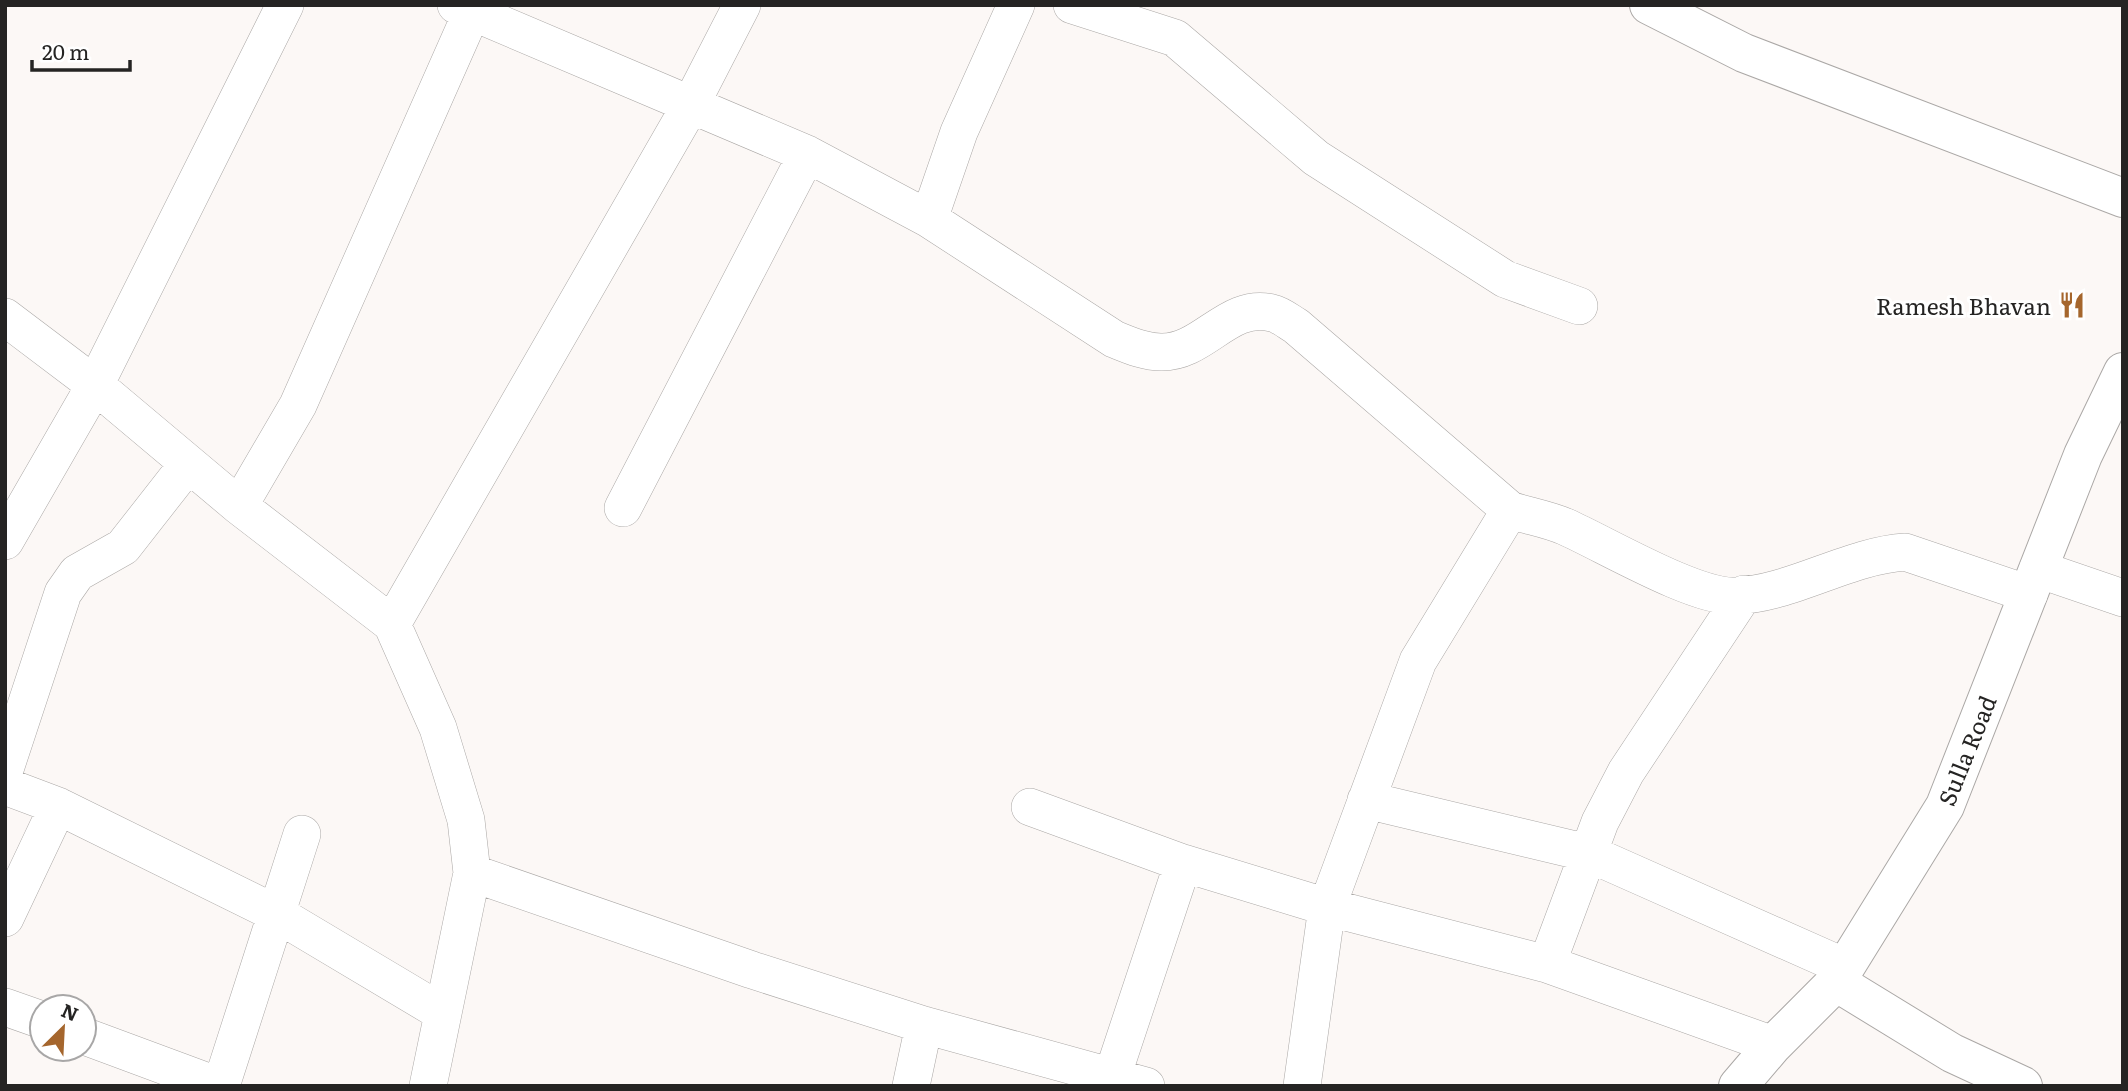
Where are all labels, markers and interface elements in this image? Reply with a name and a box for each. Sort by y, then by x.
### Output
scale bar [32,28,130,72]
text: 20 m [42,35,89,66]
place label: Ramesh Bhavan [1876,288,2051,322]
restaurant icon: Ramesh Bhavan [2057,290,2087,320]
street label: Sulla Road [1928,690,2004,810]
north arrow [28,993,98,1063]
text: N [57,996,83,1028]

